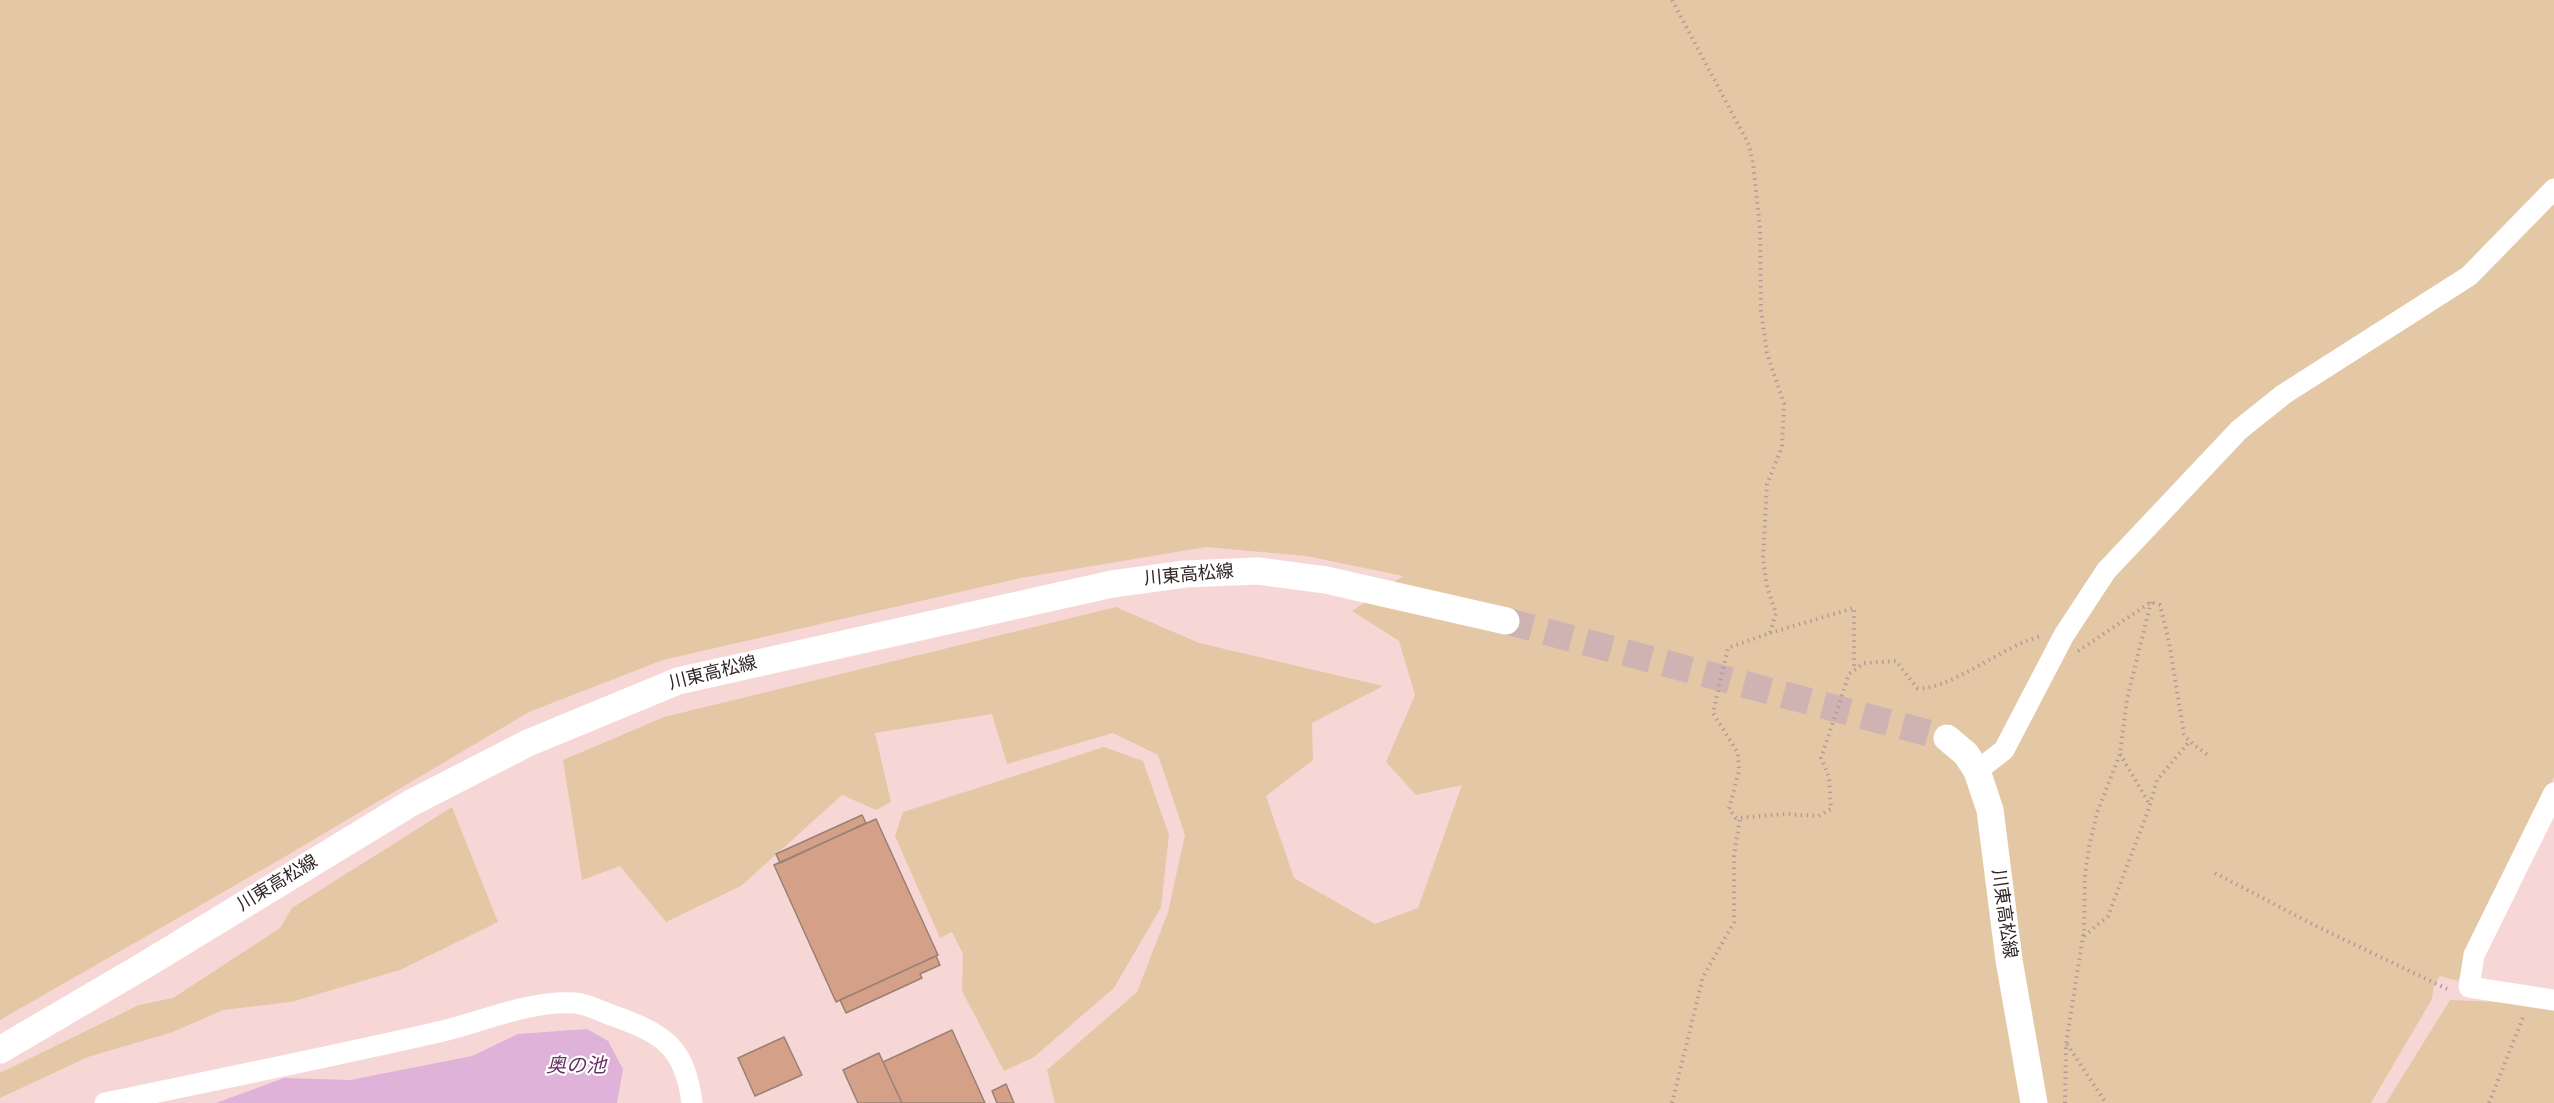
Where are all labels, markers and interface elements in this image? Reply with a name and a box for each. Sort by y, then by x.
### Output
street label: 川東高松線 [1143,561,1235,591]
street label: 川東高松線 [667,653,759,695]
street label: 川東高松線 [234,852,322,916]
street label: 川東高松線 [1986,868,2020,960]
water label: 奥の池 [546,1055,606,1079]

